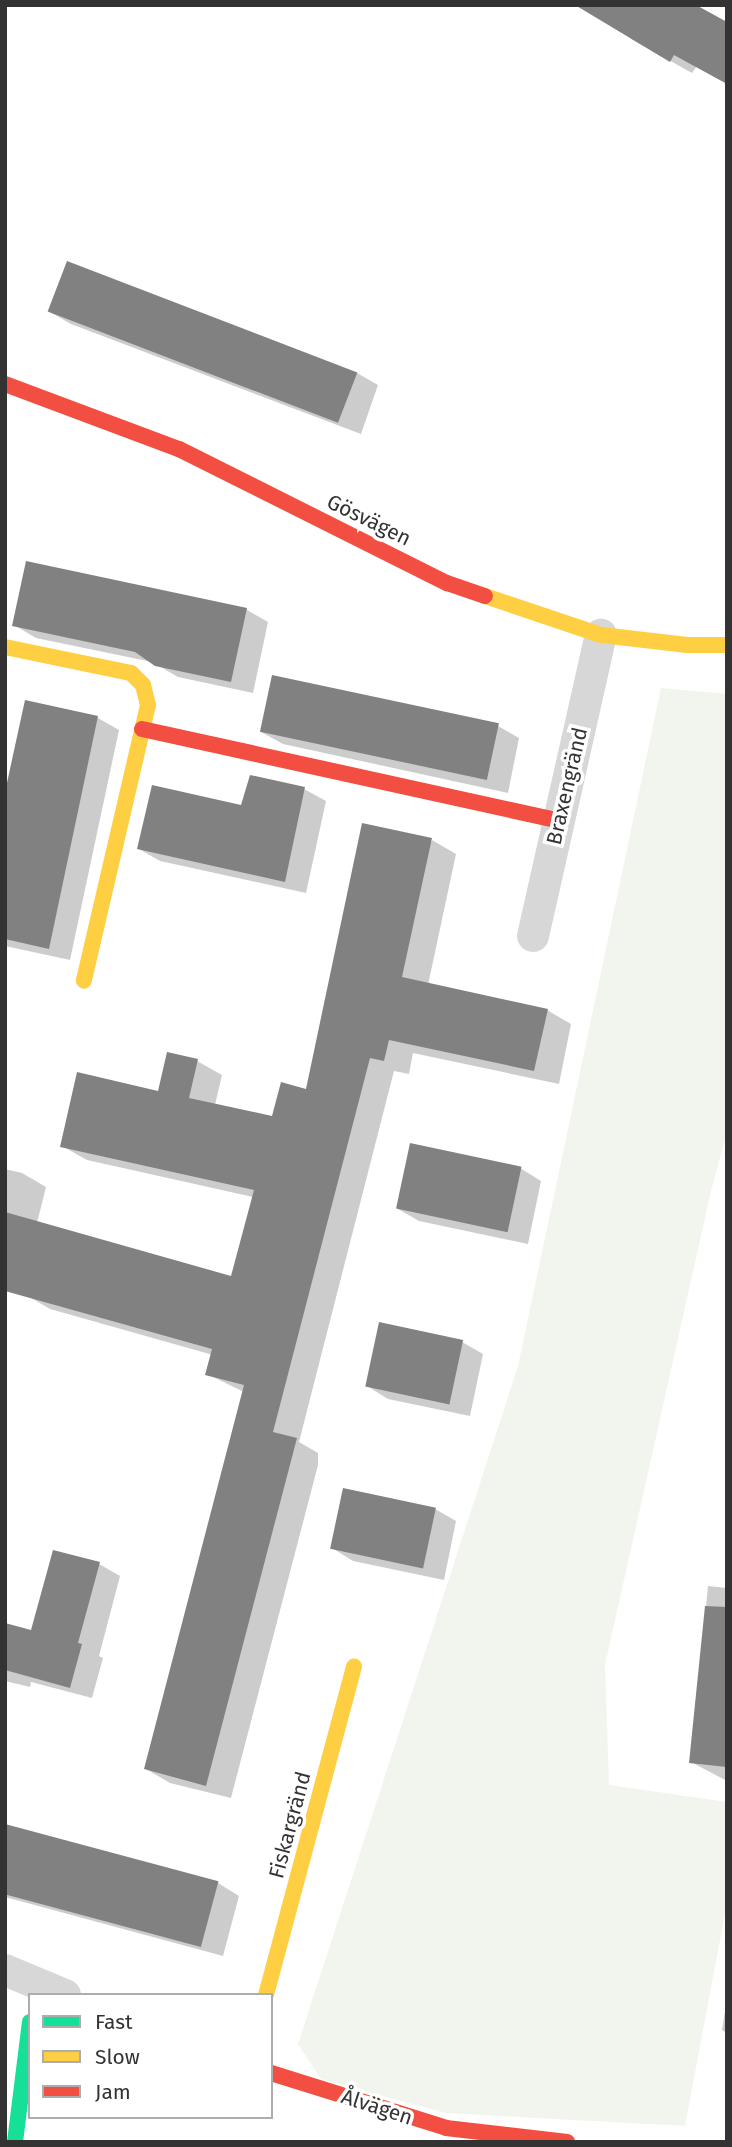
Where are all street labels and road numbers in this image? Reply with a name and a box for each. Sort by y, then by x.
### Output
street label: Gösvägen [323,489,415,551]
street label: Braxengränd [541,725,593,847]
street label: Fiskargränd [264,1769,316,1881]
street label: Ålvägen [338,2084,416,2130]

